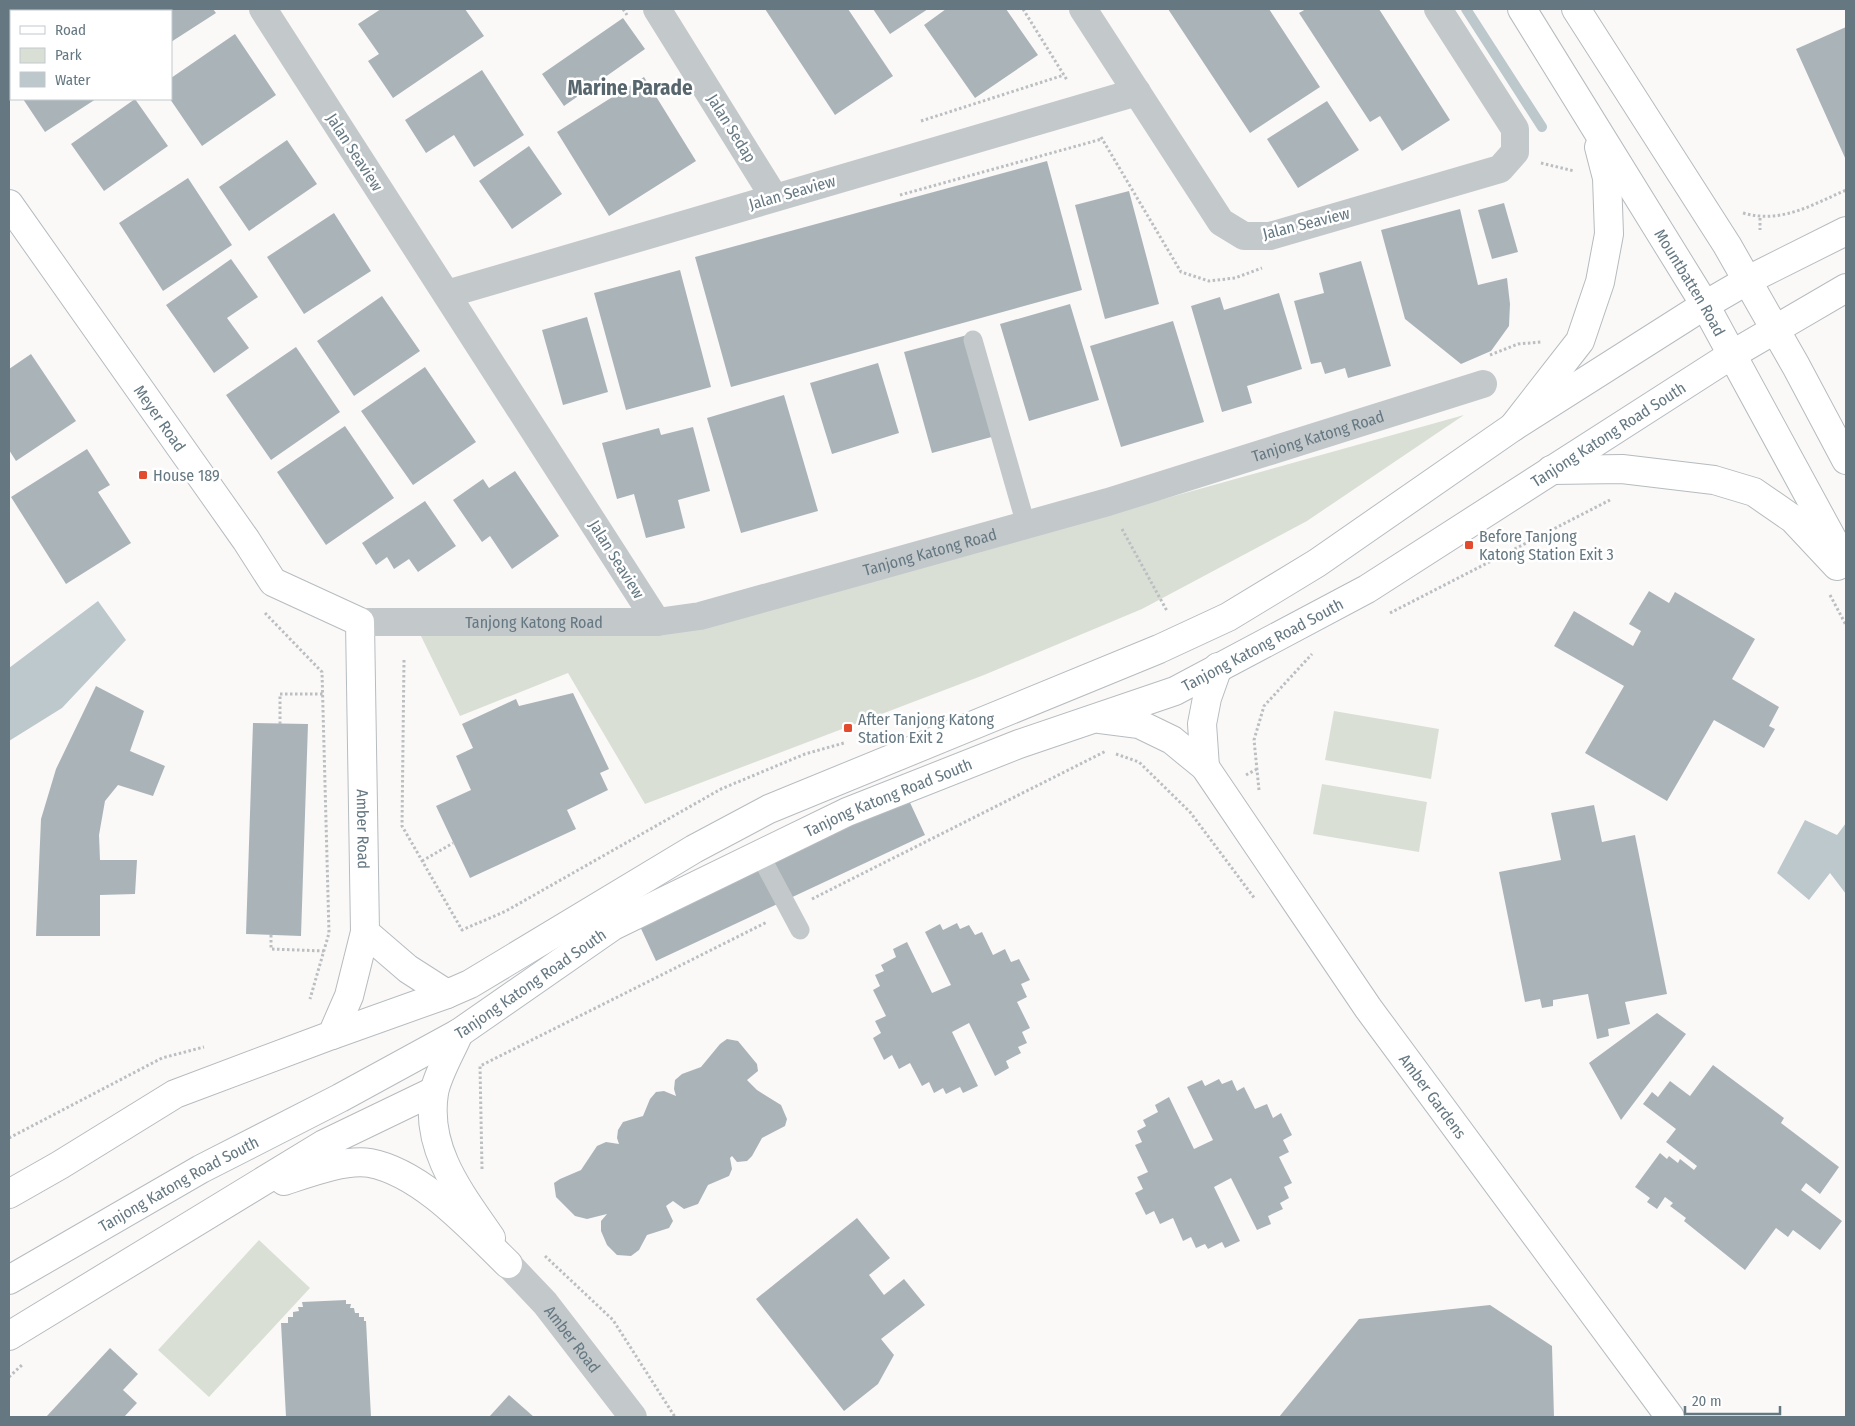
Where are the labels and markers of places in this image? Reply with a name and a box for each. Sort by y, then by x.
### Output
place label: House 189 [153,466,220,485]
marker: House 189 [137,469,149,481]
place label: Before Tanjong Katong Station Exit 3 [1479,527,1614,564]
marker: Before Tanjong Katong Station Exit 3 [1463,539,1475,551]
place label: After Tanjong Katong Station Exit 2 [858,710,995,747]
marker: After Tanjong Katong Station Exit 2 [842,722,854,734]

